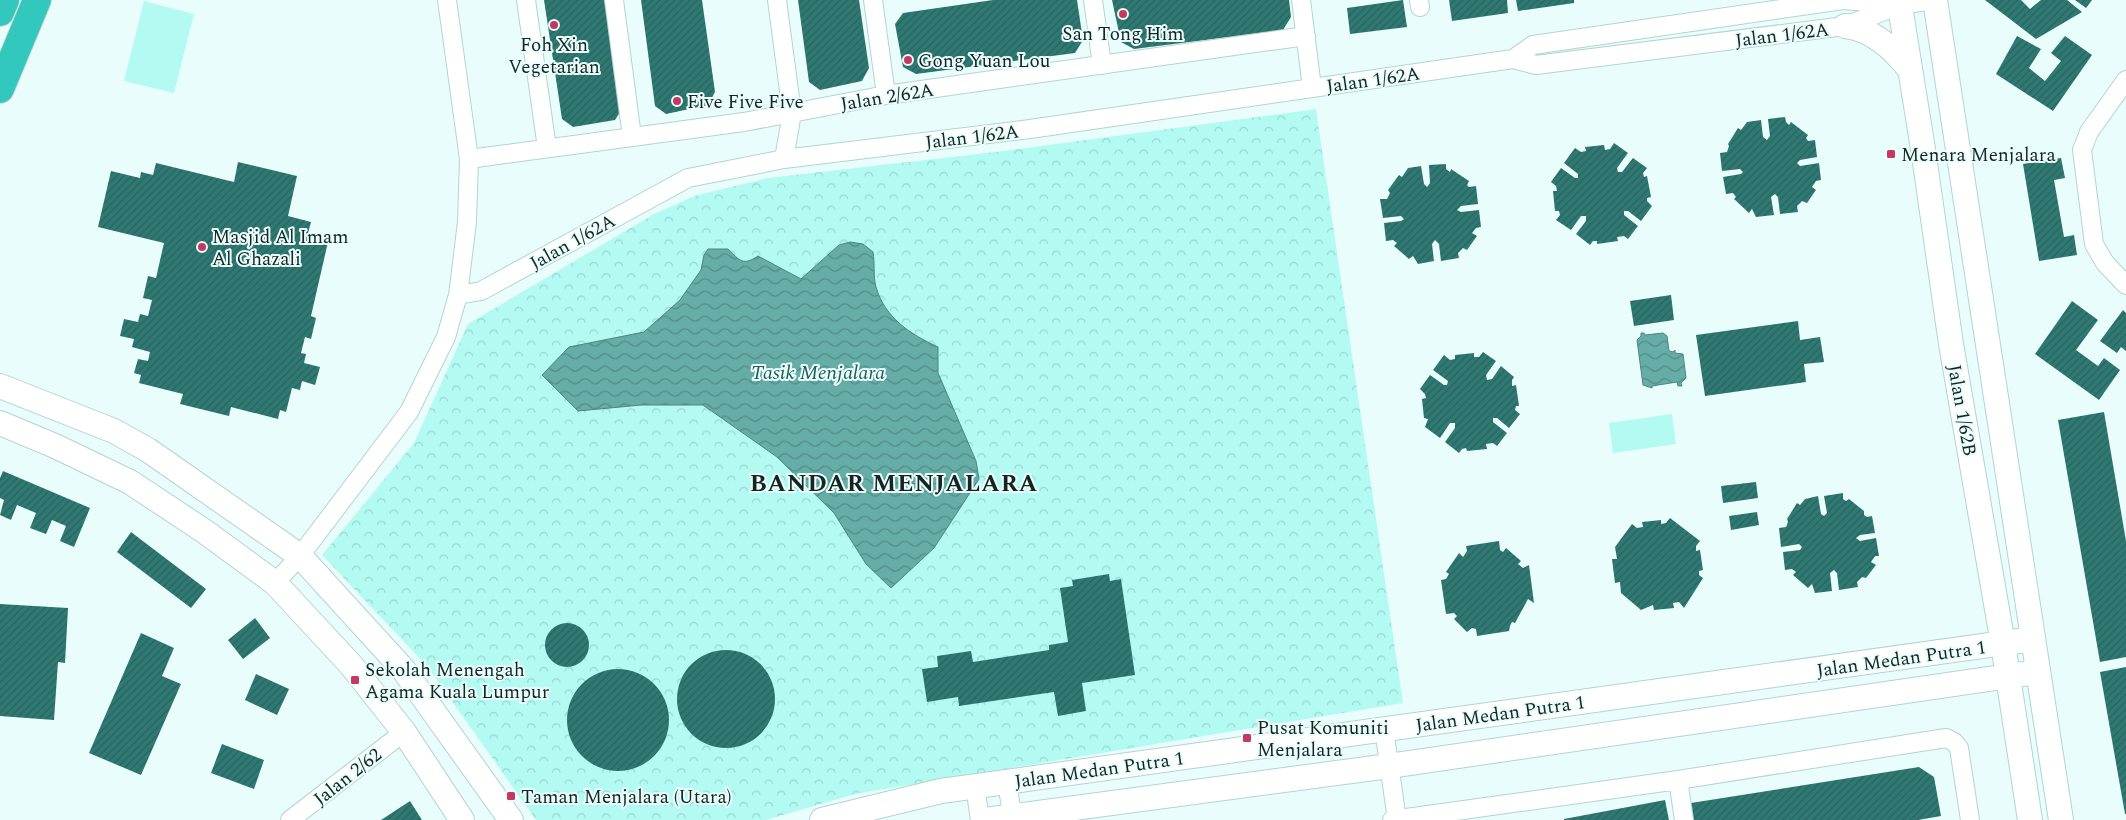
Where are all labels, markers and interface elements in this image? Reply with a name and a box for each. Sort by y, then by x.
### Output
marker: San Tong Him [1117,8,1129,20]
street label: Jalan 1/62A [1734,15,1831,56]
marker: Foh Xin Vegetarian [548,19,560,31]
place label: San Tong Him [1062,20,1184,49]
place label: Foh Xin Vegetarian [508,31,600,82]
place label: Gong Yuan Lou [918,47,1051,76]
marker: Gong Yuan Lou [902,54,914,66]
street label: Jalan 1/62A [1325,60,1422,101]
street label: Jalan 2/62A [838,76,936,119]
place label: Five Five Five [687,88,804,117]
marker: Five Five Five [671,95,683,107]
street label: Jalan 1/62A [924,117,1021,158]
place label: Menara Menjalara [1901,141,2057,170]
marker: Menara Menjalara [1885,148,1897,160]
street label: Jalan 1/62A [524,207,621,278]
place label: Masjid Al Imam Al Ghazali [212,223,349,274]
marker: Masjid Al Imam Al Ghazali [196,241,208,253]
water label: Tasik Menjalara [751,358,885,388]
street label: Jalan 1/62B [1939,362,1984,458]
district label: BANDAR MENJALARA [750,466,1038,502]
street label: Jalan Medan Putra 1 [1815,633,1988,686]
place label: Sekolah Menengah Agama Kuala Lumpur [365,656,550,707]
marker: Sekolah Menengah Agama Kuala Lumpur [349,674,361,686]
street label: Jalan Medan Putra 1 [1414,688,1587,741]
place label: Pusat Komuniti Menjalara [1257,714,1389,765]
marker: Pusat Komuniti Menjalara [1241,732,1253,744]
street label: Jalan 2/62 [307,741,388,813]
street label: Jalan Medan Putra 1 [1013,744,1186,797]
place label: Taman Menjalara (Utara) [521,783,732,812]
marker: Taman Menjalara (Utara) [505,790,517,802]

